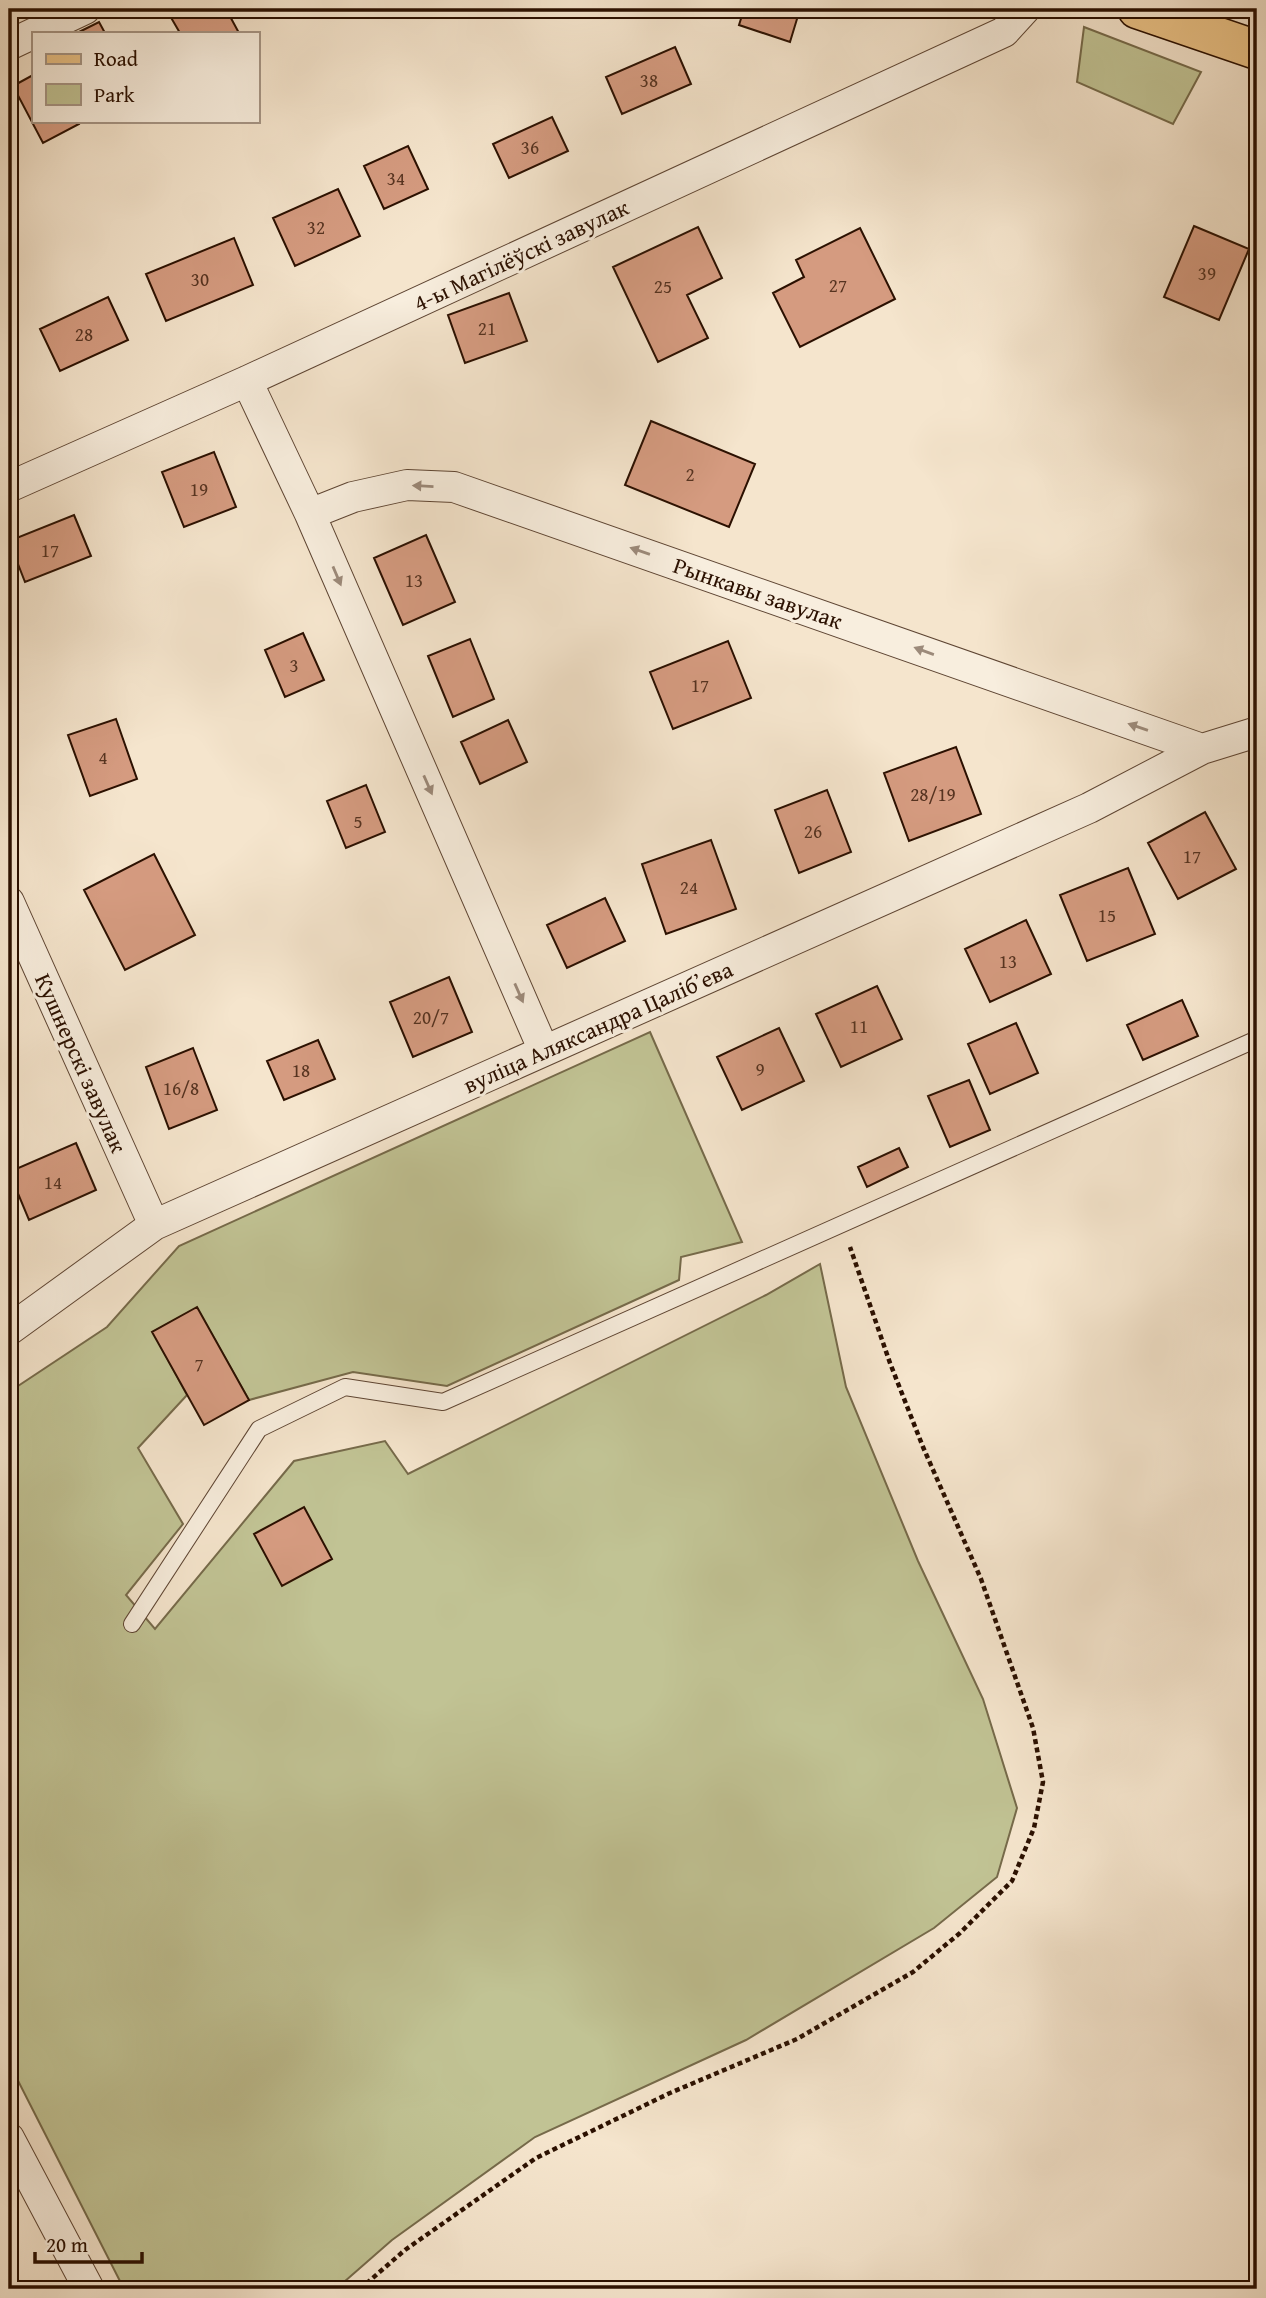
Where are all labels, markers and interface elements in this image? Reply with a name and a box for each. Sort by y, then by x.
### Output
legend [32,32,259,122]
text: Road [94,43,139,74]
house number: 38 [640,66,658,94]
text: Park [94,79,135,110]
house number: 36 [521,133,539,161]
house number: 34 [387,164,405,192]
street label: 4-ы Магілёўскі завулак [408,190,634,319]
house number: 32 [307,213,325,241]
house number: 39 [1198,259,1216,287]
house number: 30 [191,265,209,293]
house number: 27 [829,271,847,299]
house number: 25 [654,272,672,300]
house number: 21 [478,314,496,342]
house number: 28 [75,320,93,348]
house number: 2 [685,460,695,488]
house number: 19 [190,475,208,503]
one-way arrow [412,480,434,491]
house number: 17 [41,536,59,564]
one-way arrow [629,545,650,556]
street label: Рынкавы завулак [669,548,847,637]
one-way arrow [332,566,343,587]
house number: 13 [405,566,423,594]
one-way arrow [913,645,934,656]
house number: 3 [289,651,299,679]
house number: 17 [691,671,709,699]
one-way arrow [1128,721,1149,732]
house number: 4 [98,743,108,771]
one-way arrow [422,775,434,795]
house number: 28/19 [910,780,956,808]
house number: 5 [353,807,363,835]
house number: 26 [804,817,822,845]
house number: 17 [1183,842,1201,870]
house number: 24 [680,873,698,901]
house number: 15 [1098,901,1116,929]
house number: 13 [999,947,1017,975]
street label: вуліца Аляксандра Цалібʼева [458,952,738,1101]
street label: Кушнерскі завулак [27,968,136,1158]
one-way arrow [514,983,525,1004]
house number: 20/7 [413,1003,449,1031]
house number: 11 [850,1012,868,1040]
house number: 9 [755,1055,765,1083]
house number: 18 [292,1056,310,1084]
house number: 16/8 [163,1074,199,1102]
house number: 14 [44,1168,62,1196]
house number: 7 [194,1350,204,1378]
scale bar [35,2221,142,2265]
text: 20 m [46,2229,88,2260]

